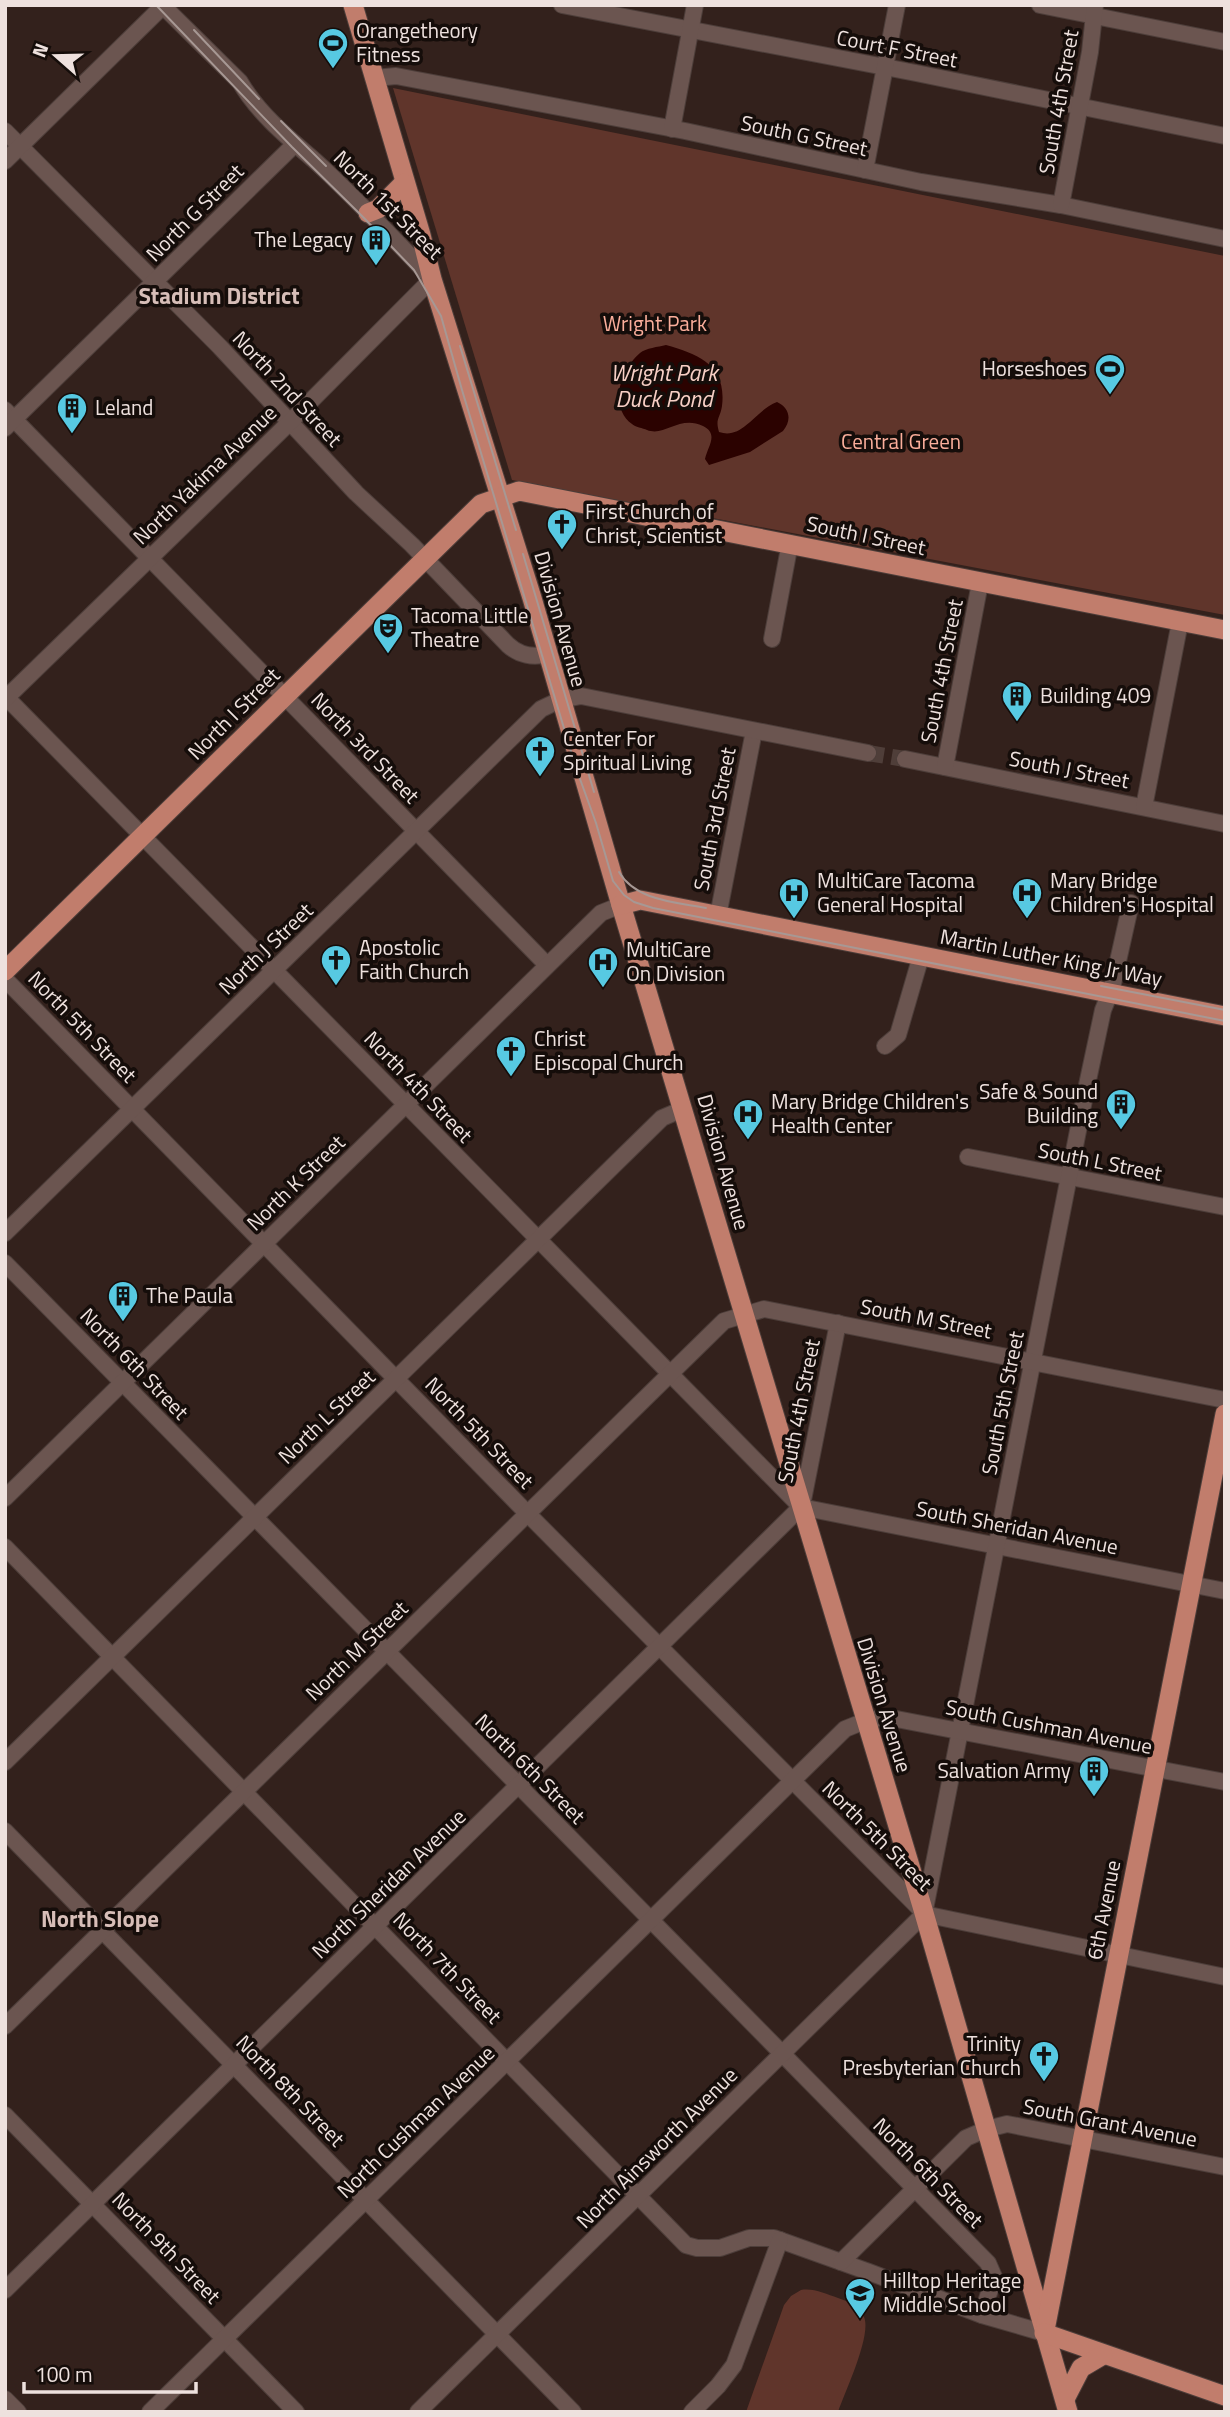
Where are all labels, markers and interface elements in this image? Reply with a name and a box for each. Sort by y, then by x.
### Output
place label: Orangetheory Fitness [356,14,478,70]
north arrow [21,21,91,91]
street label: Court F Street [834,21,961,76]
sports icon: Orangetheory Fitness [316,26,350,70]
street label: South 4th Street [1030,27,1087,177]
text: N [24,39,55,61]
street label: South G Street [738,106,871,164]
street label: North 1st Street [327,142,451,267]
street label: North G Street [138,155,251,269]
place label: The Legacy [254,223,353,255]
building icon: The Legacy [359,223,393,267]
district label: Stadium District [138,278,300,313]
park label: Wright Park [603,307,707,339]
street label: North 2nd Street [225,323,351,454]
place label: Horseshoes [982,352,1087,384]
sports icon: Horseshoes [1093,352,1127,396]
water label: Wright Park Duck Pond [611,355,720,416]
building icon: Leland [55,391,89,435]
place label: Leland [95,391,153,423]
street label: North Yakima Avenue [125,397,283,552]
park label: Central Green [841,425,961,457]
place label: First Church of Christ, Scientist [585,495,723,551]
church icon: First Church of Christ, Scientist [545,507,579,551]
street label: South I Street [804,507,929,563]
street label: Division Avenue [526,547,596,690]
street label: South 4th Street [911,595,971,746]
place label: Tacoma Little Theatre [411,599,528,655]
theatre icon: Tacoma Little Theatre [371,611,405,655]
street label: North I Street [180,659,287,767]
building icon: Building 409 [1000,679,1034,723]
place label: Building 409 [1040,679,1151,711]
street label: North 3rd Street [304,684,428,811]
place label: Center For Spiritual Living [563,722,692,778]
church icon: Center For Spiritual Living [523,734,557,778]
street label: South J Street [1006,742,1133,796]
street label: South 3rd Street [684,744,744,893]
place label: MultiCare Tacoma General Hospital [817,864,975,920]
place label: Mary Bridge Children's Hospital [1050,864,1214,920]
hospital icon: MultiCare Tacoma General Hospital [777,876,811,920]
hospital icon: Mary Bridge Children's Hospital [1010,876,1044,920]
street label: North J Street [211,894,320,1002]
street label: Martin Luther King Jr Way [937,920,1165,994]
place label: Apostolic Faith Church [359,931,469,987]
place label: MultiCare On Division [626,933,725,989]
church icon: Apostolic Faith Church [319,943,353,987]
hospital icon: MultiCare On Division [586,945,620,989]
street label: North 5th Street [21,963,145,1090]
place label: Christ Episcopal Church [534,1022,684,1078]
street label: North 4th Street [357,1023,481,1150]
church icon: Christ Episcopal Church [494,1034,528,1078]
place label: Safe & Sound Building [979,1075,1098,1131]
place label: Mary Bridge Children's Health Center [771,1085,969,1141]
building icon: Safe & Sound Building [1104,1087,1138,1131]
street label: Division Avenue [689,1090,759,1233]
hospital icon: Mary Bridge Children's Health Center [731,1097,765,1141]
street label: North K Street [239,1126,352,1238]
street label: South L Street [1035,1133,1166,1189]
building icon: The Paula [106,1279,140,1323]
place label: The Paula [146,1279,233,1311]
street label: South M Street [858,1290,995,1347]
street label: North 6th Street [73,1300,197,1427]
street label: South 5th Street [972,1327,1032,1478]
street label: South 4th Street [768,1335,828,1486]
street label: North L Street [270,1361,383,1471]
street label: North 5th Street [418,1369,542,1496]
street label: South Sheridan Avenue [913,1492,1121,1562]
street label: North M Street [298,1592,415,1708]
street label: Division Avenue [849,1633,921,1776]
street label: South Cushman Avenue [943,1690,1155,1762]
street label: North 6th Street [468,1706,594,1831]
place label: Salvation Army [937,1754,1071,1786]
building icon: Salvation Army [1077,1754,1111,1798]
street label: North 5th Street [815,1773,941,1898]
street label: North Sheridan Avenue [304,1801,473,1966]
street label: 6th Avenue [1078,1857,1128,1962]
district label: North Slope [41,1901,159,1936]
street label: North 7th Street [386,1904,510,2031]
street label: North 8th Street [229,2027,353,2154]
place label: Trinity Presbyterian Church [843,2027,1021,2083]
street label: North Cushman Avenue [329,2037,502,2205]
church icon: Trinity Presbyterian Church [1027,2039,1061,2083]
street label: North Ainsworth Avenue [568,2059,744,2235]
street label: South Grant Avenue [1021,2089,1200,2155]
street label: North 6th Street [866,2110,992,2235]
street label: North 9th Street [105,2184,229,2311]
place label: Hilltop Heritage Middle School [883,2264,1021,2320]
school or university icon: Hilltop Heritage Middle School [843,2276,877,2320]
scale bar [24,2350,196,2394]
text: 100 m [35,2358,92,2390]

